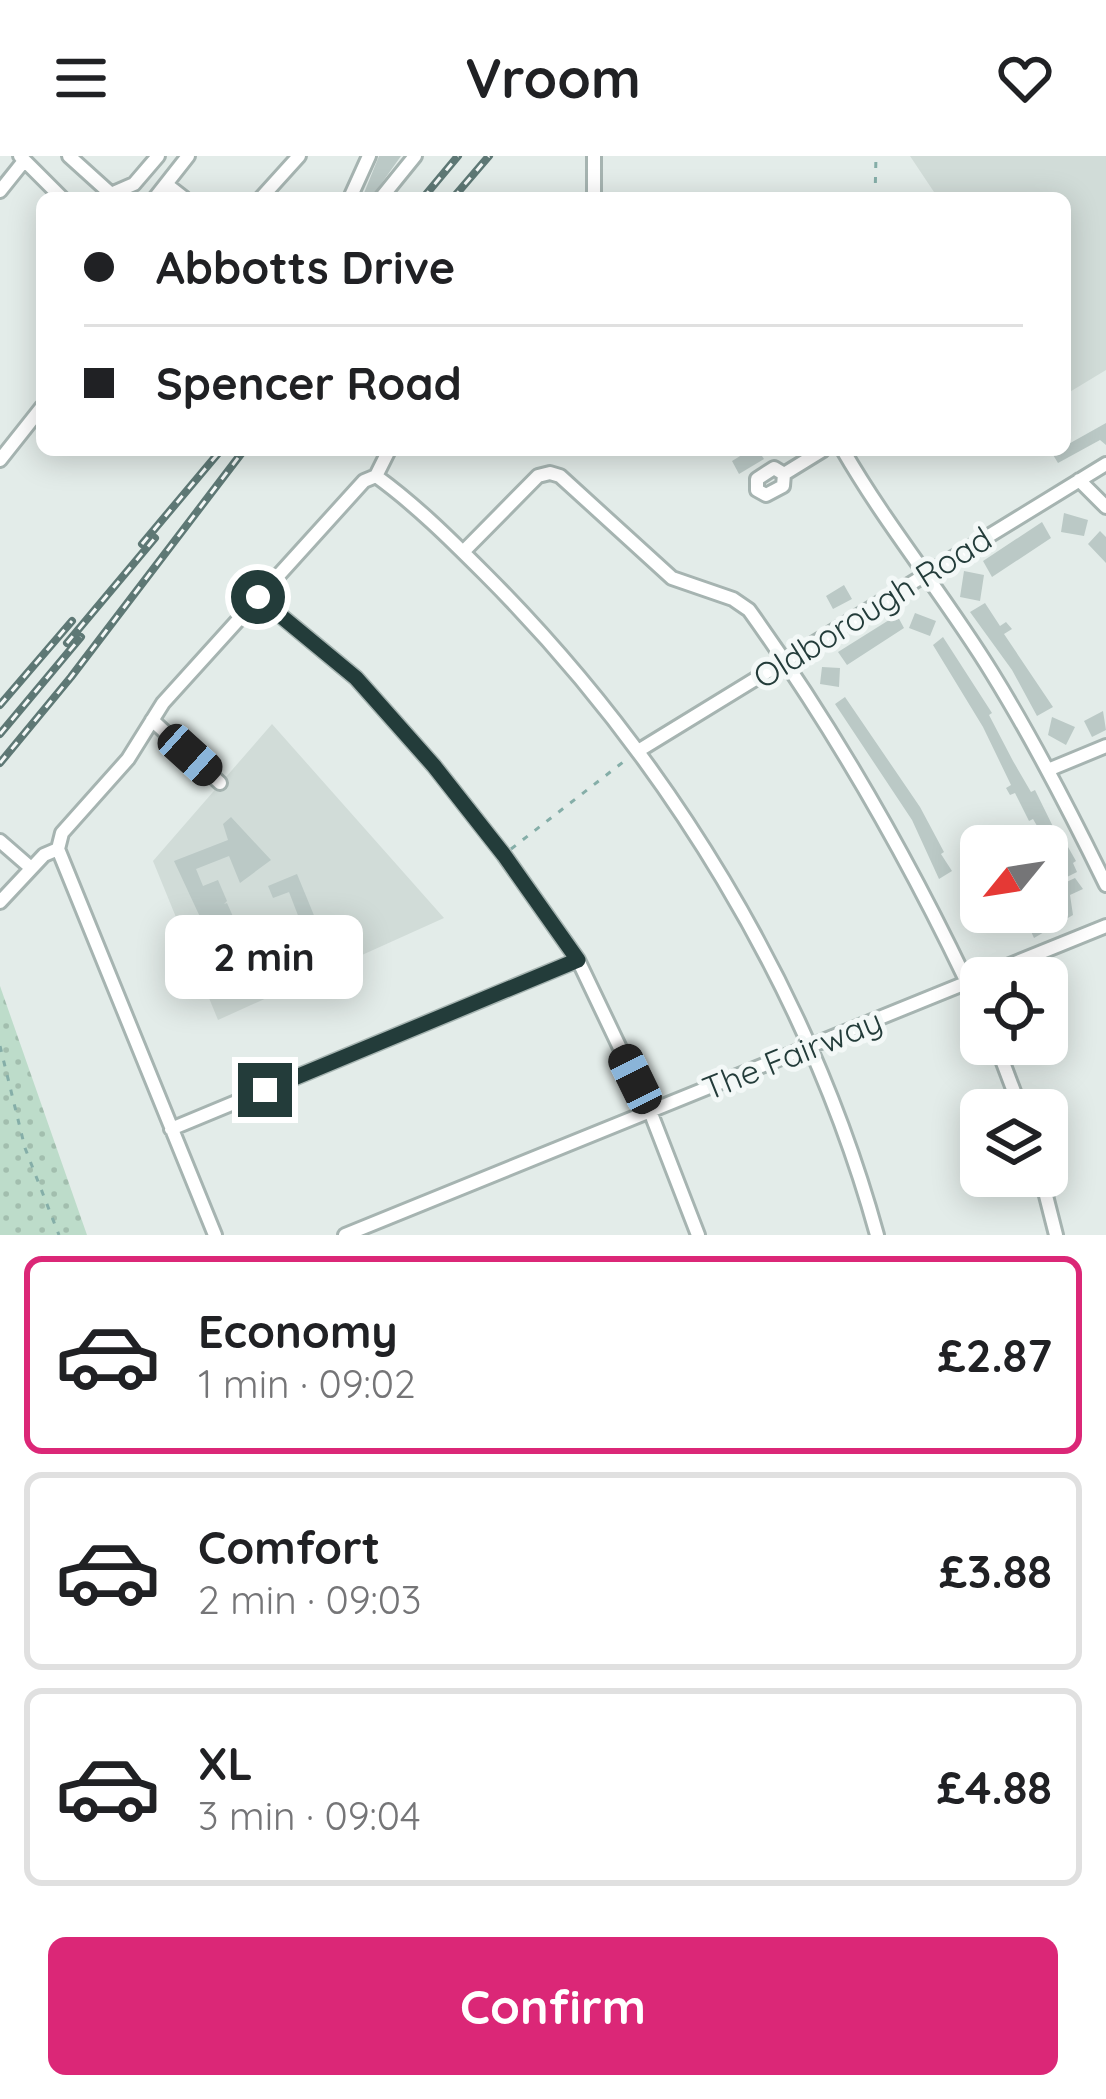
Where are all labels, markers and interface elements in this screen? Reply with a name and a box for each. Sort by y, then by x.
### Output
text: Vroom [465,44,641,112]
icon: menu [48,45,114,111]
icon: heart [992,45,1058,111]
text: Abbotts Drive [156,239,455,295]
text: Spencer Road [156,355,462,411]
street label: Oldborough Road [745,517,999,697]
route start [231,570,285,624]
car [151,718,229,792]
north arrow [960,825,1068,933]
map controls [960,825,1068,1197]
callout: 2 min [166,916,364,1000]
text: 2 min [213,932,315,981]
button: locate [960,957,1068,1065]
street label: The Fairway [696,1000,888,1108]
car [603,1039,667,1119]
route end [238,1063,292,1117]
button: layers [960,1089,1068,1197]
icon: car [54,1301,162,1409]
text: Economy [198,1303,398,1359]
text: £2.87 [938,1327,1052,1383]
text: 1 min · 09:02 [198,1359,416,1408]
icon: car [54,1517,162,1625]
text: Comfort [198,1519,380,1575]
text: £3.88 [939,1543,1052,1599]
text: 2 min · 09:03 [198,1575,422,1624]
icon: car [54,1733,162,1841]
text: XL [198,1735,253,1791]
text: £4.88 [937,1759,1052,1815]
text: 3 min · 09:04 [198,1791,420,1840]
button: Confirm [48,1937,1058,2075]

